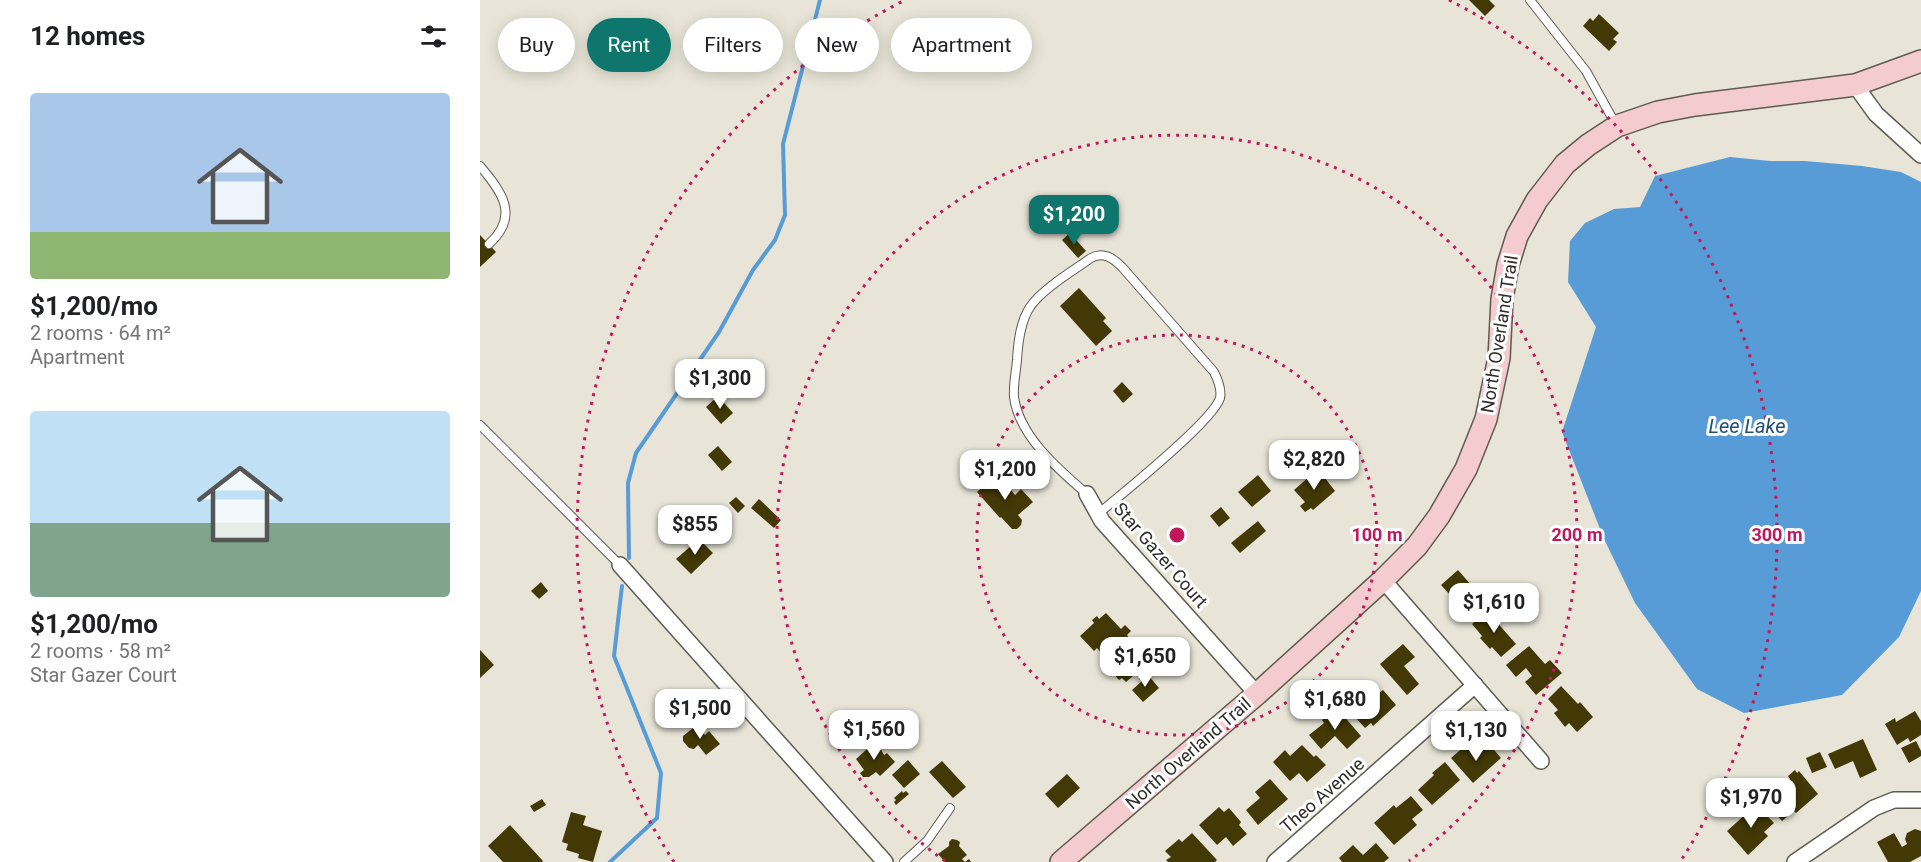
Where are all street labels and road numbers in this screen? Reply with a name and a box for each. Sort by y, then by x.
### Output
street label: North Overland Trail [1476,254,1522,414]
street label: Star Gazer Court [1110,498,1212,612]
street label: North Overland Trail [1121,693,1255,813]
street label: Theo Avenue [1276,753,1368,837]

